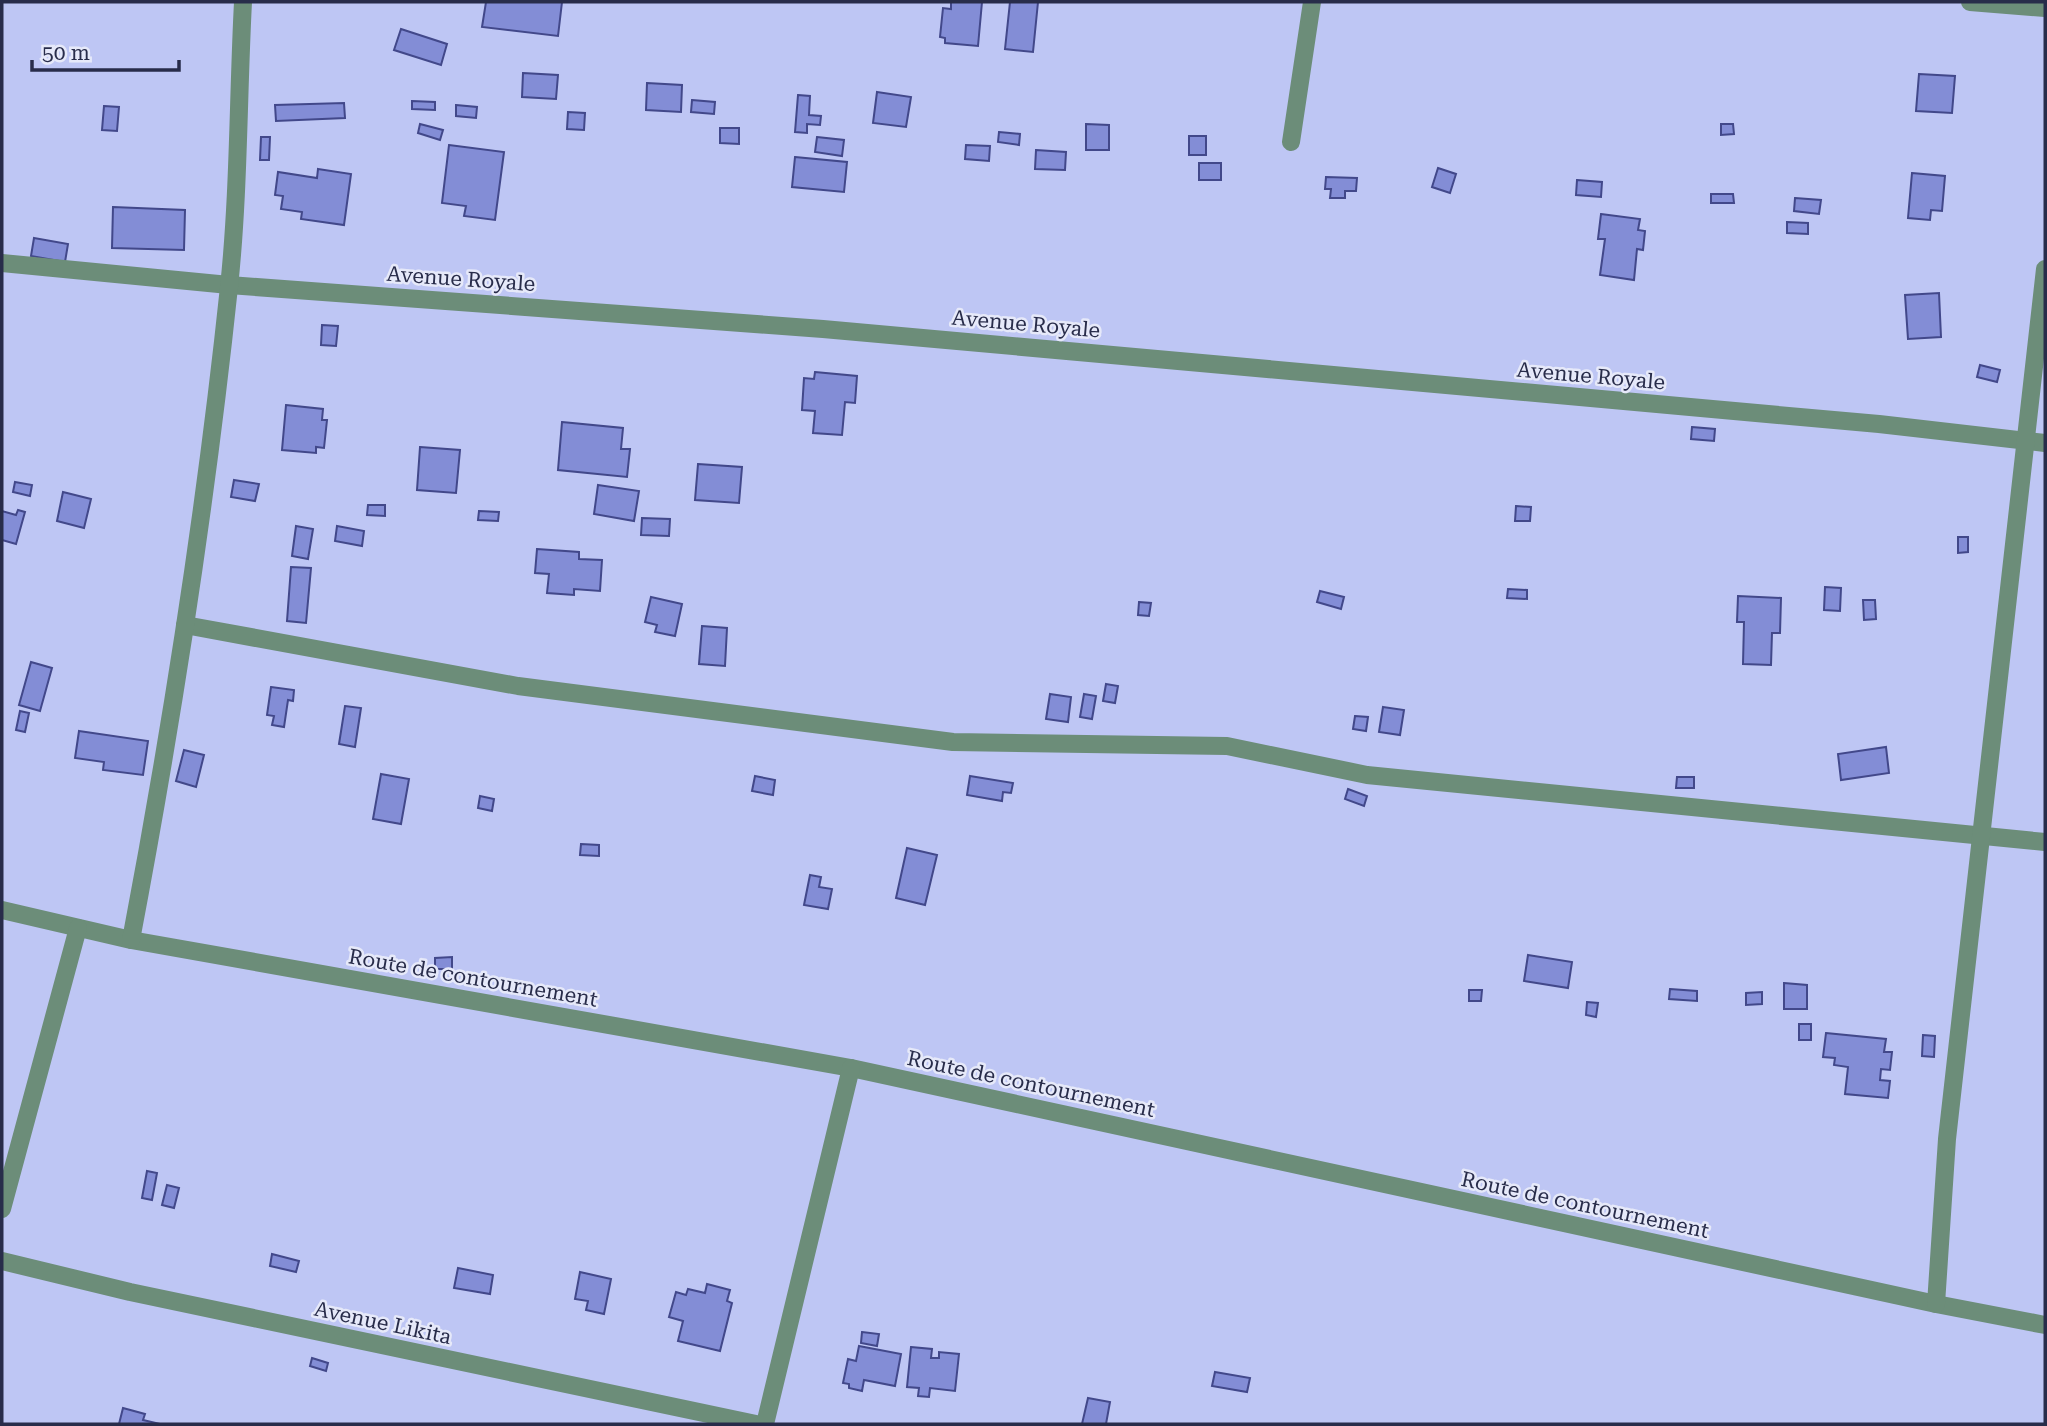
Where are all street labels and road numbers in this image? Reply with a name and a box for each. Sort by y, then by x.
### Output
street label: Avenue Royale [386,262,536,296]
street label: Avenue Royale [951,306,1101,342]
street label: Avenue Royale [1516,358,1666,394]
street label: Route de contournement [347,944,600,1012]
street label: Route de contournement [905,1046,1157,1122]
street label: Route de contournement [1459,1167,1711,1243]
street label: Avenue Likita [312,1297,454,1349]

